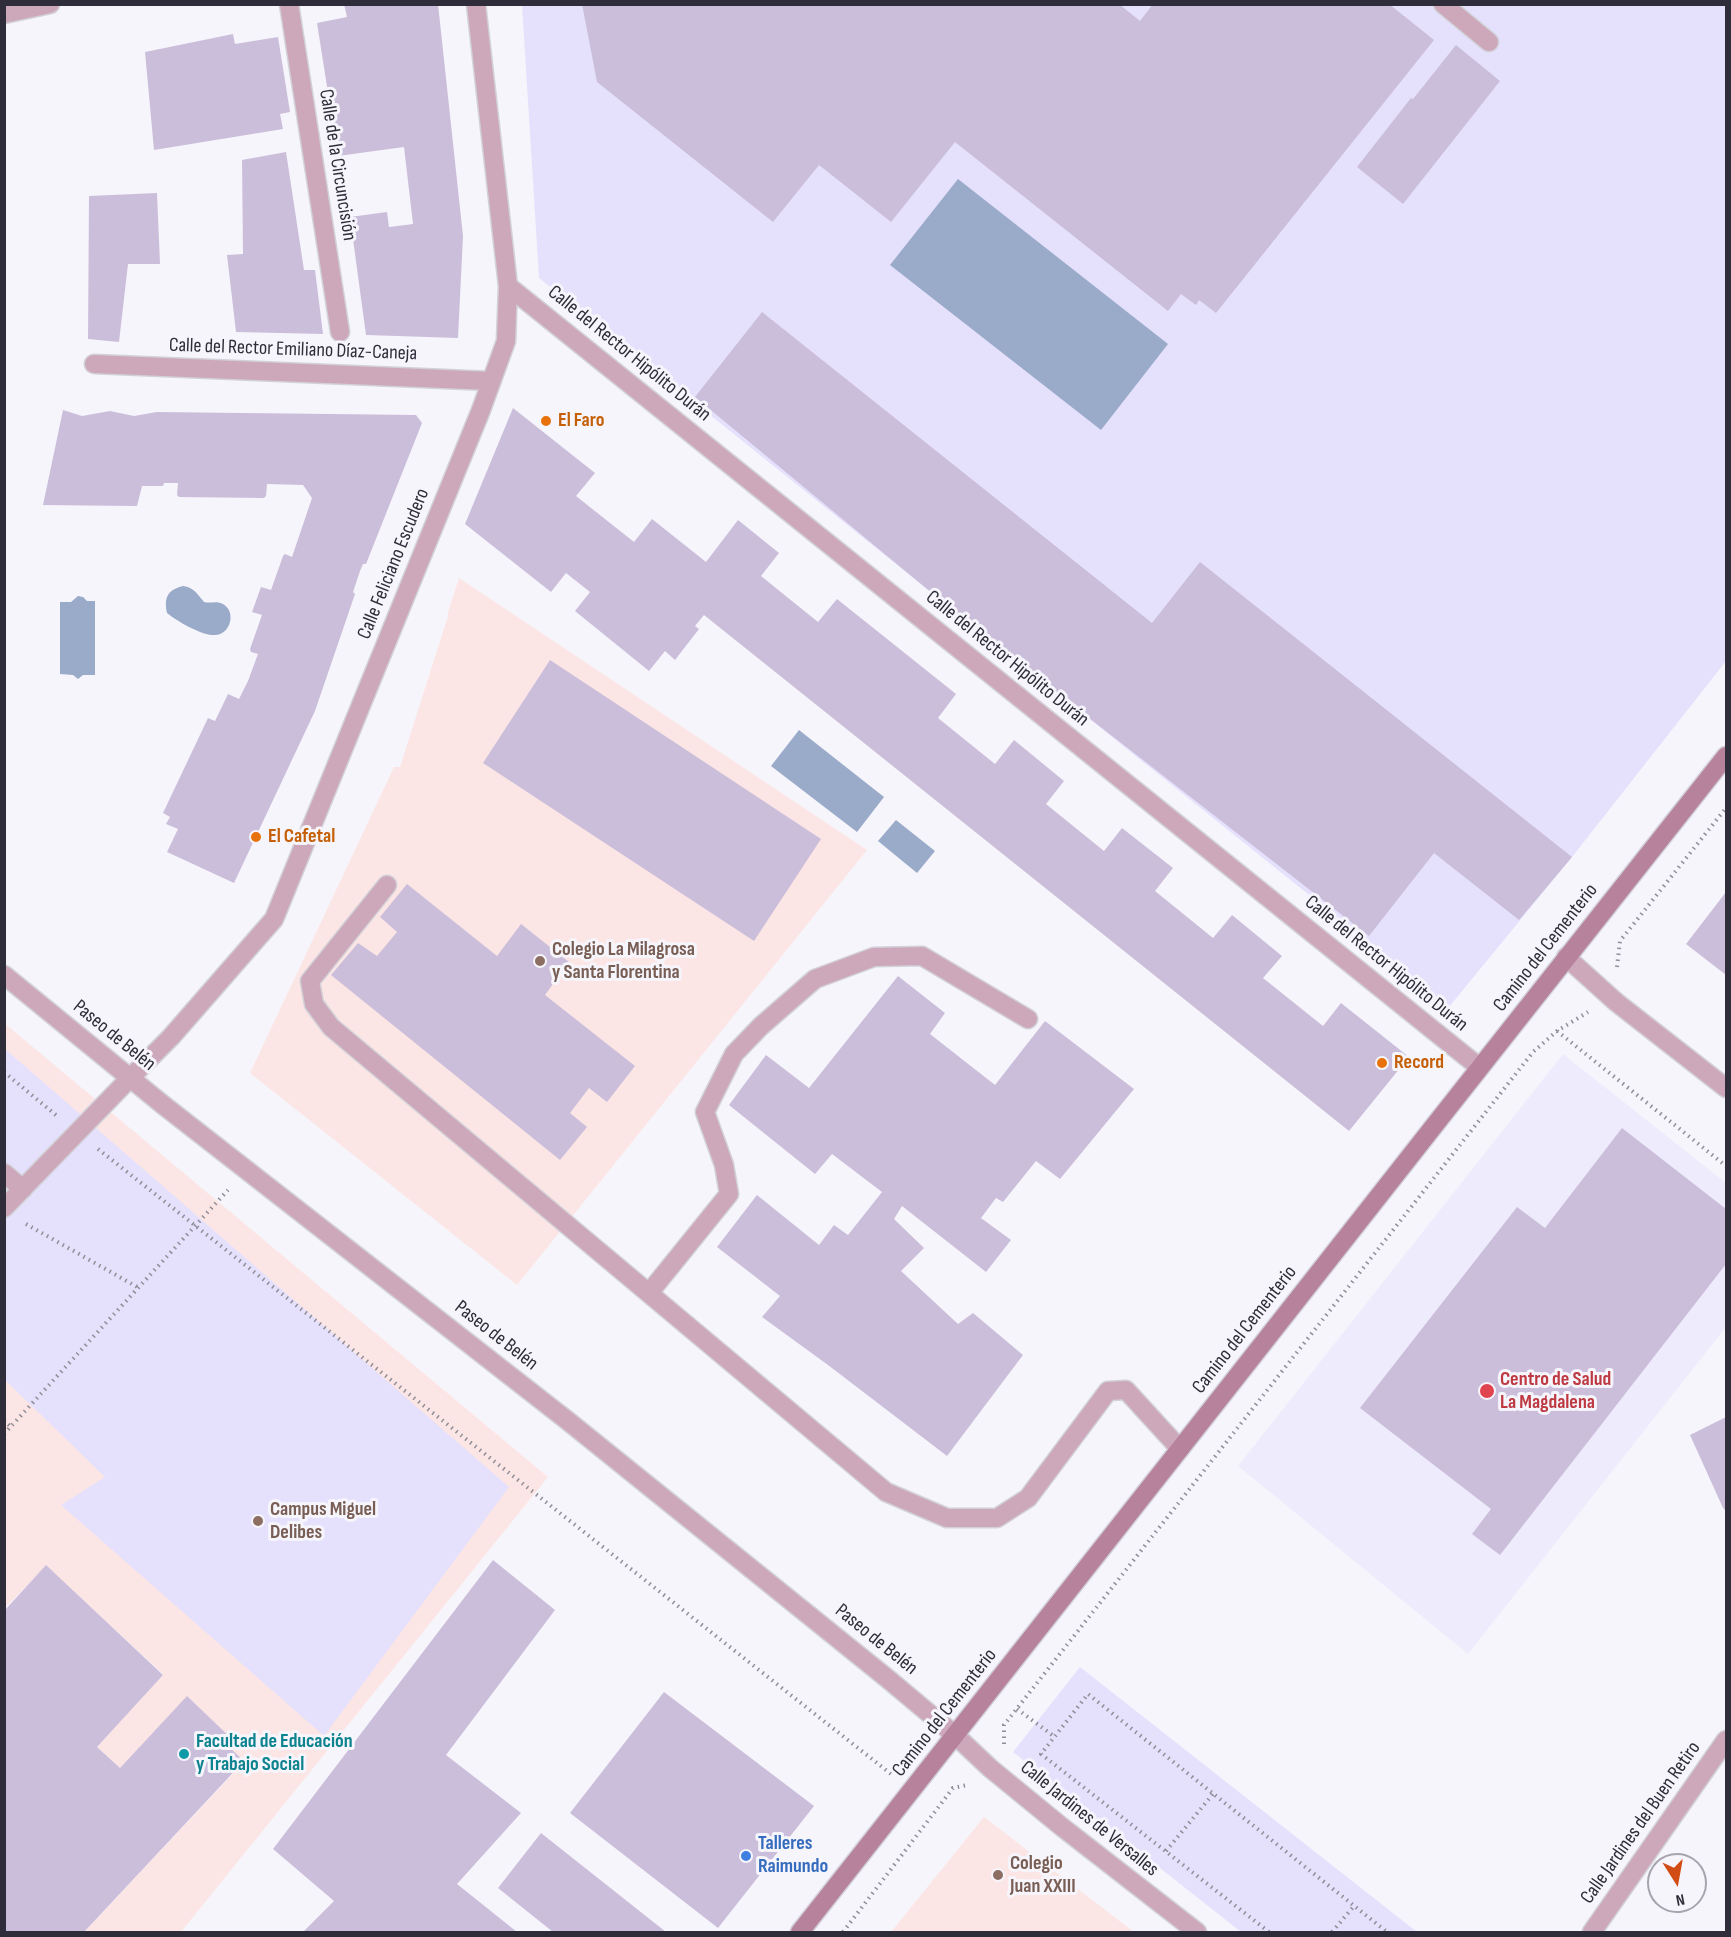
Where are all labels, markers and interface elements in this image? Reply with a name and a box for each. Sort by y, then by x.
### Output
street label: Calle de la Circuncisión [313,88,361,242]
street label: Calle del Rector Hipólito Durán [543,281,715,427]
street label: Calle del Rector Emiliano Díaz-Caneja [169,334,417,366]
place label: El Faro [558,409,604,433]
marker: El Faro [539,414,553,428]
street label: Calle Feliciano Escudero [353,485,435,643]
street label: Calle del Rector Hipólito Durán [921,586,1093,732]
place label: El Cafetal [268,825,335,849]
marker: El Cafetal [249,830,263,844]
street label: Camino del Cementerio [1489,879,1603,1017]
street label: Calle del Rector Hipólito Durán [1300,891,1472,1037]
place label: Colegio La Milagrosa y Santa Florentina [552,938,695,985]
marker: Colegio La Milagrosa y Santa Florentina [533,954,547,968]
street label: Paseo de Belén [68,995,160,1077]
place label: Record [1394,1051,1444,1075]
marker: Record [1375,1056,1389,1070]
street label: Camino del Cementerio [1188,1261,1302,1399]
street label: Paseo de Belén [449,1296,543,1376]
place label: Centro de Salud La Magdalena [1500,1368,1611,1415]
marker: Centro de Salud La Magdalena [1478,1382,1496,1400]
place label: Campus Miguel Delibes [270,1498,376,1545]
marker: Campus Miguel Delibes [251,1514,265,1528]
street label: Paseo de Belén [830,1599,922,1681]
street label: Camino del Cementerio [888,1644,1002,1782]
place label: Facultad de Educación y Trabajo Social [196,1730,353,1777]
street label: Calle Jardines del Buen Retiro [1576,1737,1706,1909]
marker: Facultad de Educación y Trabajo Social [177,1747,191,1761]
street label: Calle Jardines de Versalles [1015,1756,1163,1882]
place label: Talleres Raimundo [758,1832,828,1879]
marker: Talleres Raimundo [739,1849,753,1863]
place label: Colegio Juan XXIII [1010,1852,1076,1899]
north arrow [1647,1853,1707,1913]
marker: Colegio Juan XXIII [991,1868,1005,1882]
text: N [1674,1889,1686,1909]

